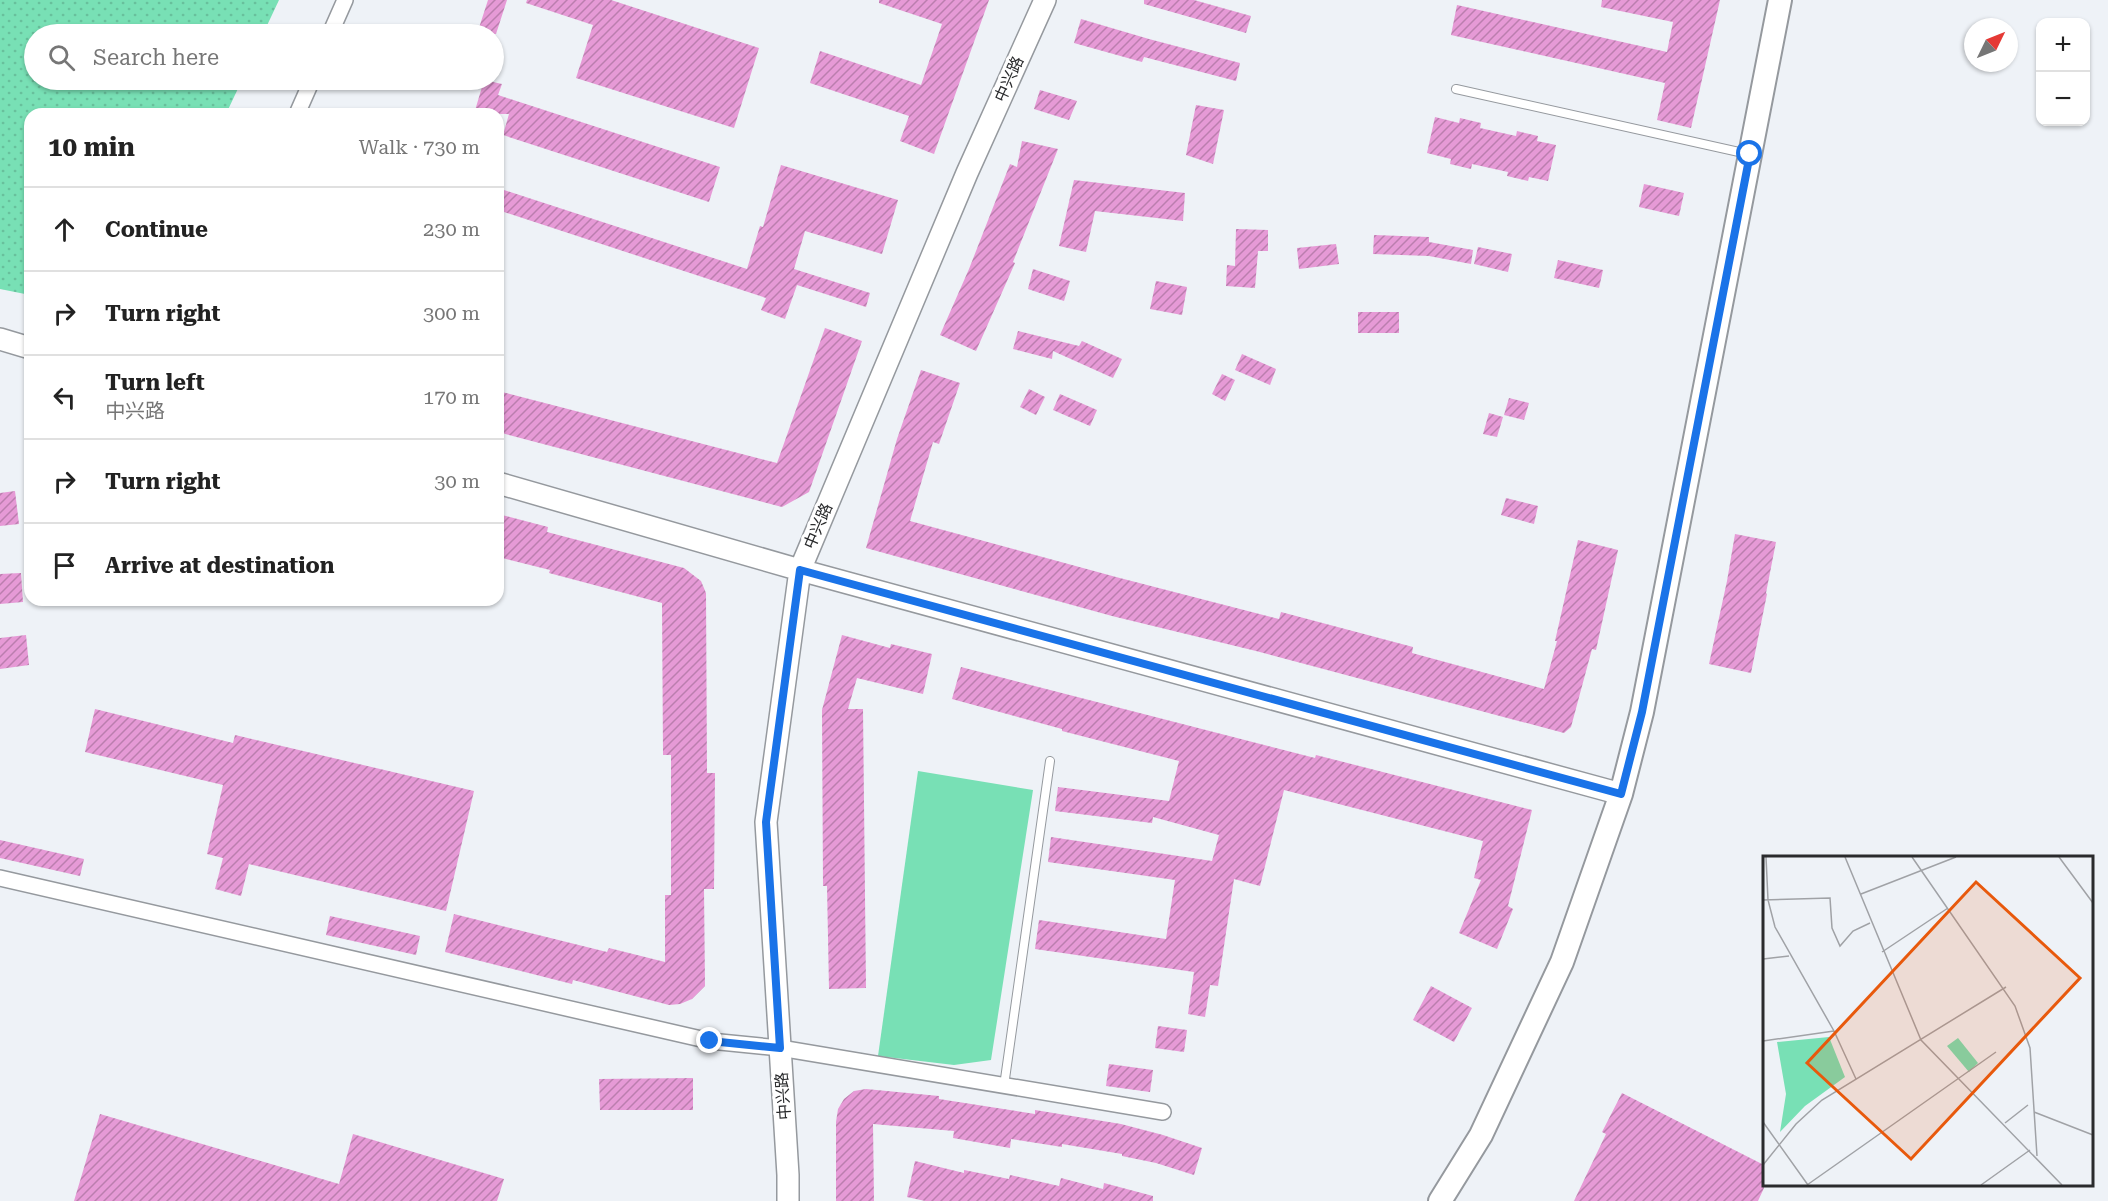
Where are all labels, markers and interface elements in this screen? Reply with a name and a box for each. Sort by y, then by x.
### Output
north arrow [1964,18,2018,72]
map controls [2036,18,2090,126]
button: + [2036,18,2090,72]
search box [24,24,504,90]
icon: search [45,41,78,74]
text: Search here [93,45,219,70]
street label: 中兴路 [991,53,1027,105]
button: − [2036,72,2090,126]
text: 10 min [48,132,135,162]
text: Walk · 730 m [359,135,480,159]
route start [1736,140,1762,166]
icon: ahead [48,213,81,246]
text: Continue [105,217,208,242]
text: 230 m [423,217,480,241]
icon: right [48,297,81,330]
text: Turn right [105,301,220,326]
text: 300 m [423,301,480,325]
text: Turn left [105,370,205,395]
icon: left [48,381,81,414]
text: 170 m [423,385,480,409]
text: 中兴路 [105,399,165,423]
icon: right [48,465,81,498]
text: Turn right [105,469,220,494]
text: 30 m [434,469,480,493]
street label: 中兴路 [800,500,836,552]
icon: arrive [48,549,81,582]
text: Arrive at destination [105,553,334,578]
inset map [1763,856,2093,1186]
route end [696,1027,722,1053]
street label: 中兴路 [772,1071,794,1121]

